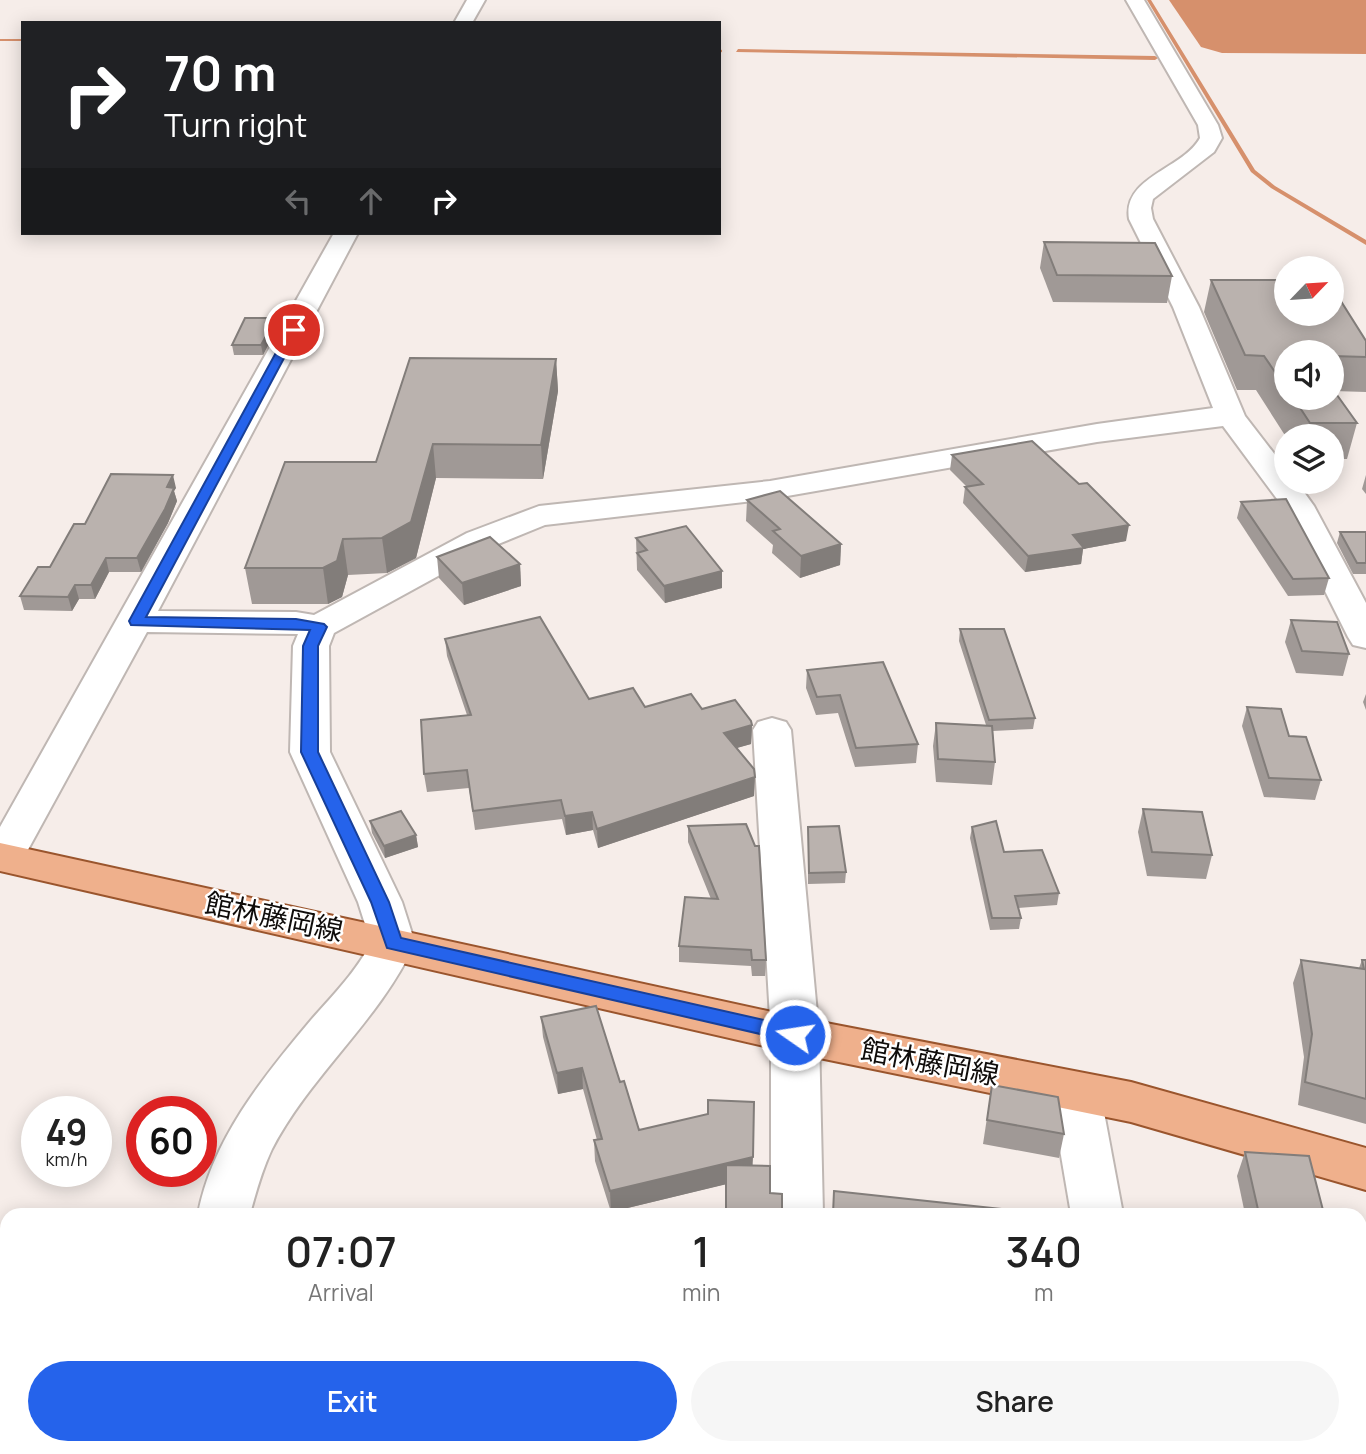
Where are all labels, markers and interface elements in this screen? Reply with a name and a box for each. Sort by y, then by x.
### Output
text: 70 m [164,39,276,106]
icon: right [49,49,140,140]
text: Turn right [164,103,307,147]
icon: left [279,182,317,220]
icon: ahead [352,182,390,220]
icon: right [425,182,463,220]
north arrow [1274,256,1344,326]
map controls [1274,256,1344,494]
pin [264,300,324,360]
icon: arrive [275,311,313,349]
button: sound [1274,340,1344,410]
button: layers [1274,424,1344,494]
street label: 館林藤岡線 [202,883,347,949]
position arrow [758,998,832,1072]
street label: 館林藤岡線 [858,1029,1003,1093]
speed limit sign: 60 [126,1096,217,1187]
text: 49 [45,1108,88,1156]
text: km/h [46,1147,87,1171]
text: 07:07 [285,1222,397,1280]
text: 1 [692,1222,710,1280]
text: 340 [1006,1222,1082,1280]
text: Arrival [308,1276,374,1308]
text: min [682,1276,720,1308]
text: m [1034,1276,1053,1308]
button: Exit [28,1361,677,1441]
button: Share [691,1361,1339,1441]

